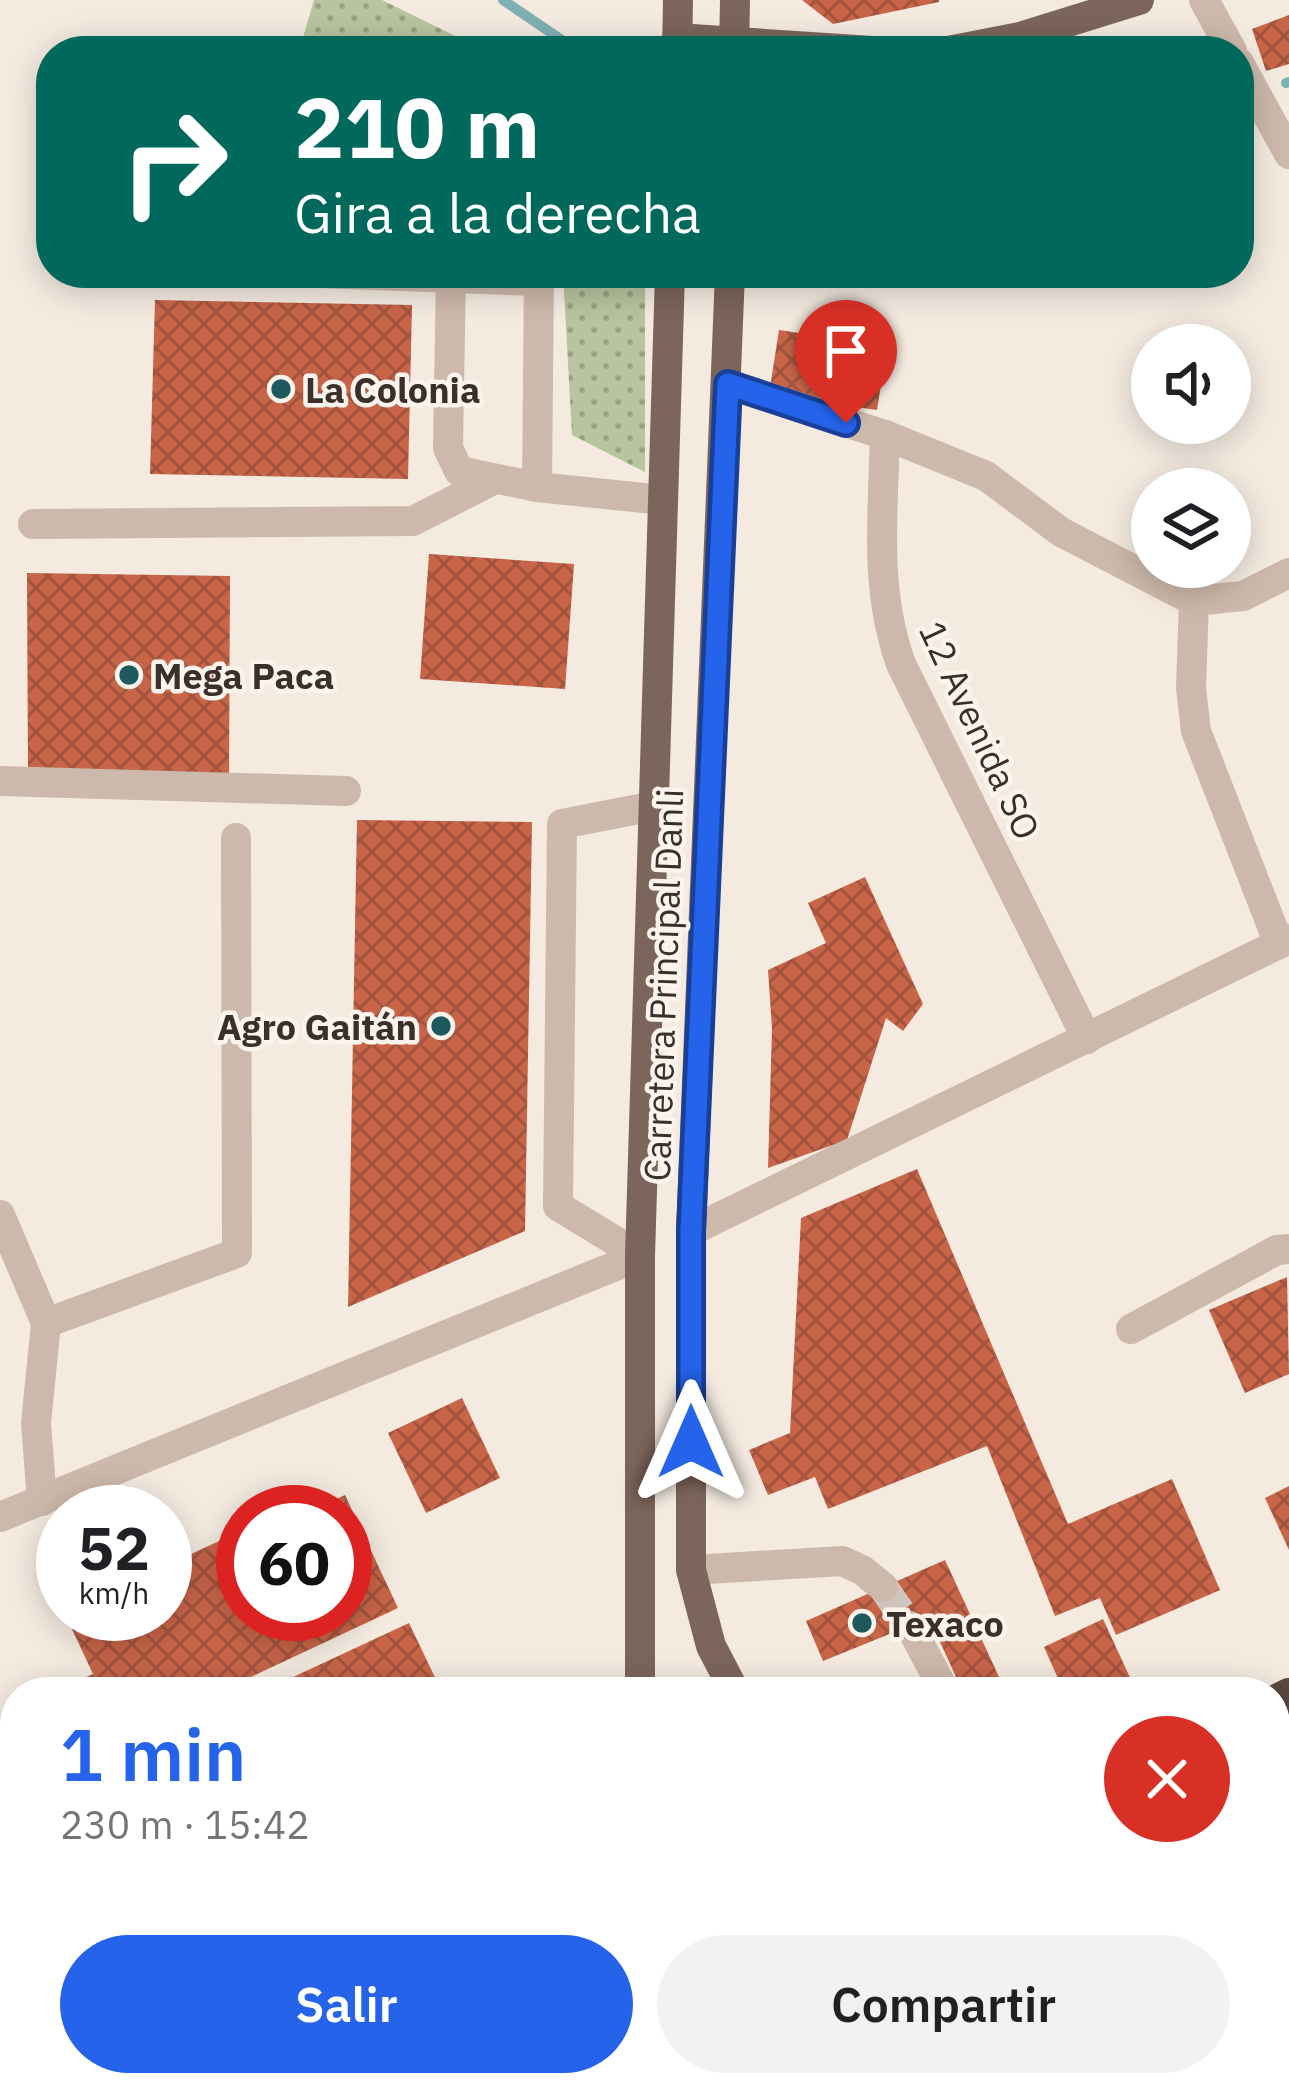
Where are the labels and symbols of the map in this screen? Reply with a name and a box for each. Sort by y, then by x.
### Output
pin [795,300,897,423]
place label: La Colonia [305,366,480,413]
marker: La Colonia [268,376,294,402]
street label: 12 Avenida SO [909,613,1051,847]
place label: Mega Paca [153,652,334,699]
marker: Mega Paca [116,662,142,688]
street label: Carretera Principal Danli [633,788,693,1182]
place label: Agro Gaitán [217,1003,417,1050]
marker: Agro Gaitán [428,1013,454,1039]
position arrow [628,1379,754,1505]
speed limit sign: 60 [216,1485,372,1641]
place label: Texaco [886,1600,1004,1647]
marker: Texaco [849,1610,875,1636]

